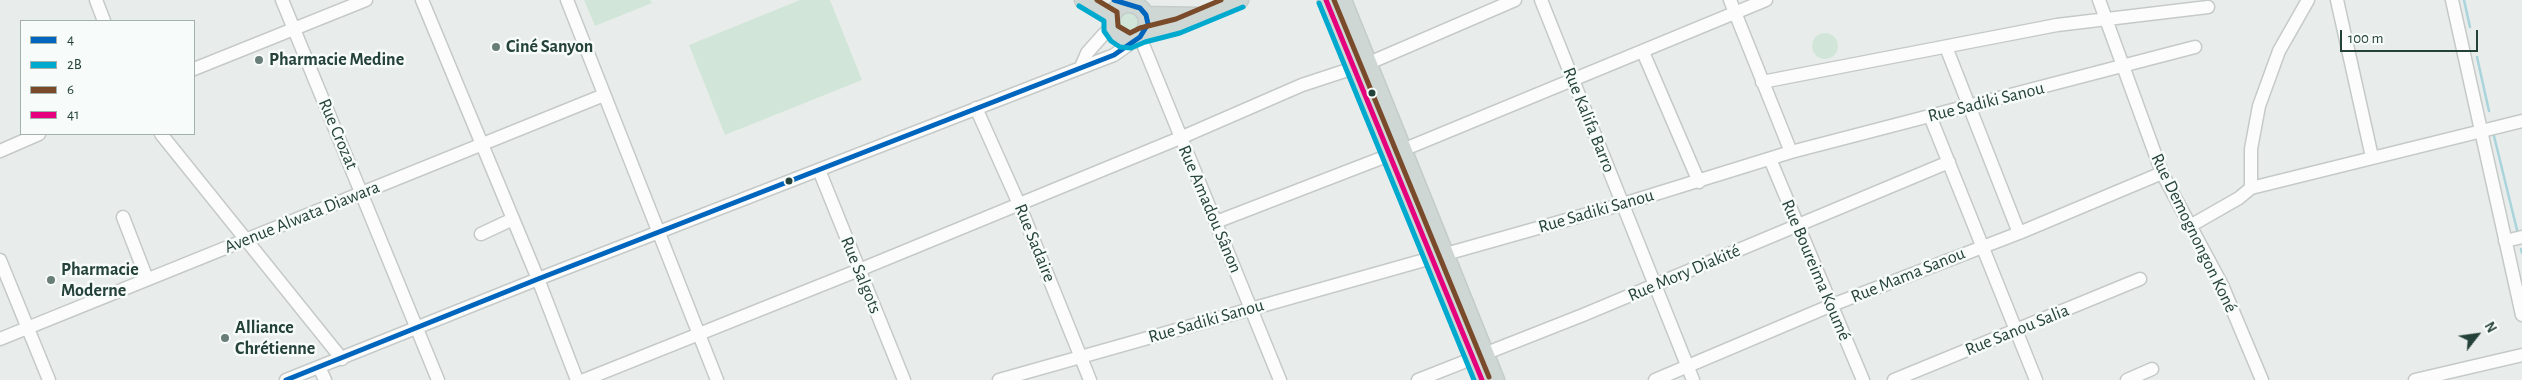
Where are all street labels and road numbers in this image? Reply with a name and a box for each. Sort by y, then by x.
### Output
street label: Rue Kalifa Barro [1558,64,1620,176]
street label: Rue Sadiki Sanou [1926,77,2046,127]
street label: Rue Crozat [313,95,363,173]
street label: Rue Amadou Sânon [1173,142,1247,276]
street label: Rue Demognongon Koné [2146,150,2242,316]
street label: Avenue Alwata Diawara [221,176,383,258]
street label: Rue Sadiki Sanou [1536,184,1656,238]
street label: Rue Boureima Koumé [1776,196,1856,344]
street label: Rue Sadaire [1010,201,1060,285]
street label: Rue Salgots [836,233,886,317]
street label: Rue Mory Diakité [1625,240,1743,306]
street label: Rue Mama Sanou [1848,242,1968,308]
street label: Rue Sadiki Sanou [1146,294,1266,348]
street label: Rue Sanou Salia [1962,299,2072,361]

